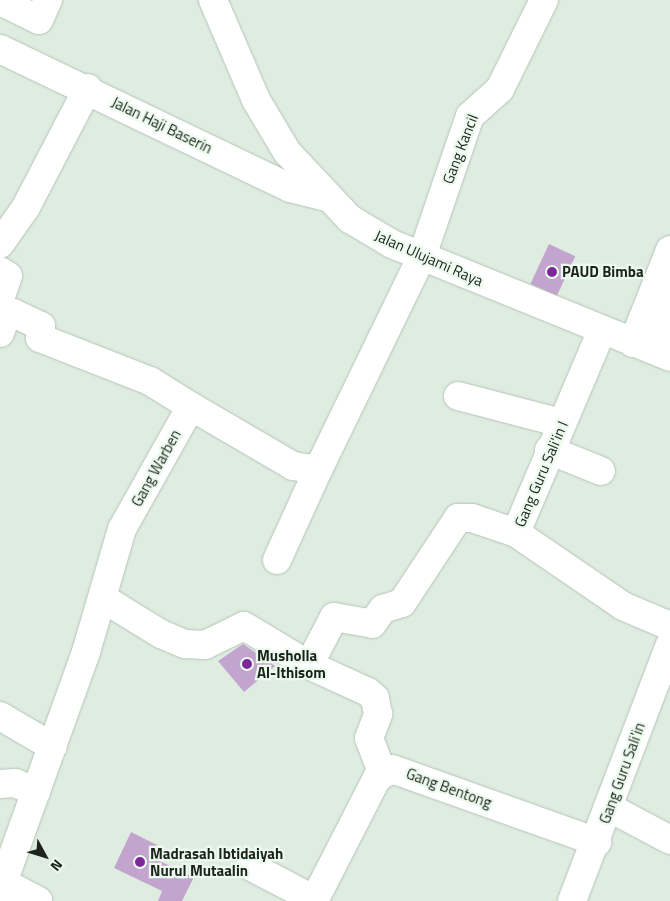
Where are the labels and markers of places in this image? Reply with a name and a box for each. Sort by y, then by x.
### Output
place label: PAUD Bimba [562,263,644,281]
marker: PAUD Bimba [546,266,558,278]
place label: Musholla Al-Ithisom [257,646,326,681]
marker: Musholla Al-Ithisom [241,658,253,670]
place label: Madrasah Ibtidaiyah Nurul Mutaalin [150,844,283,879]
marker: Madrasah Ibtidaiyah Nurul Mutaalin [134,856,146,868]

